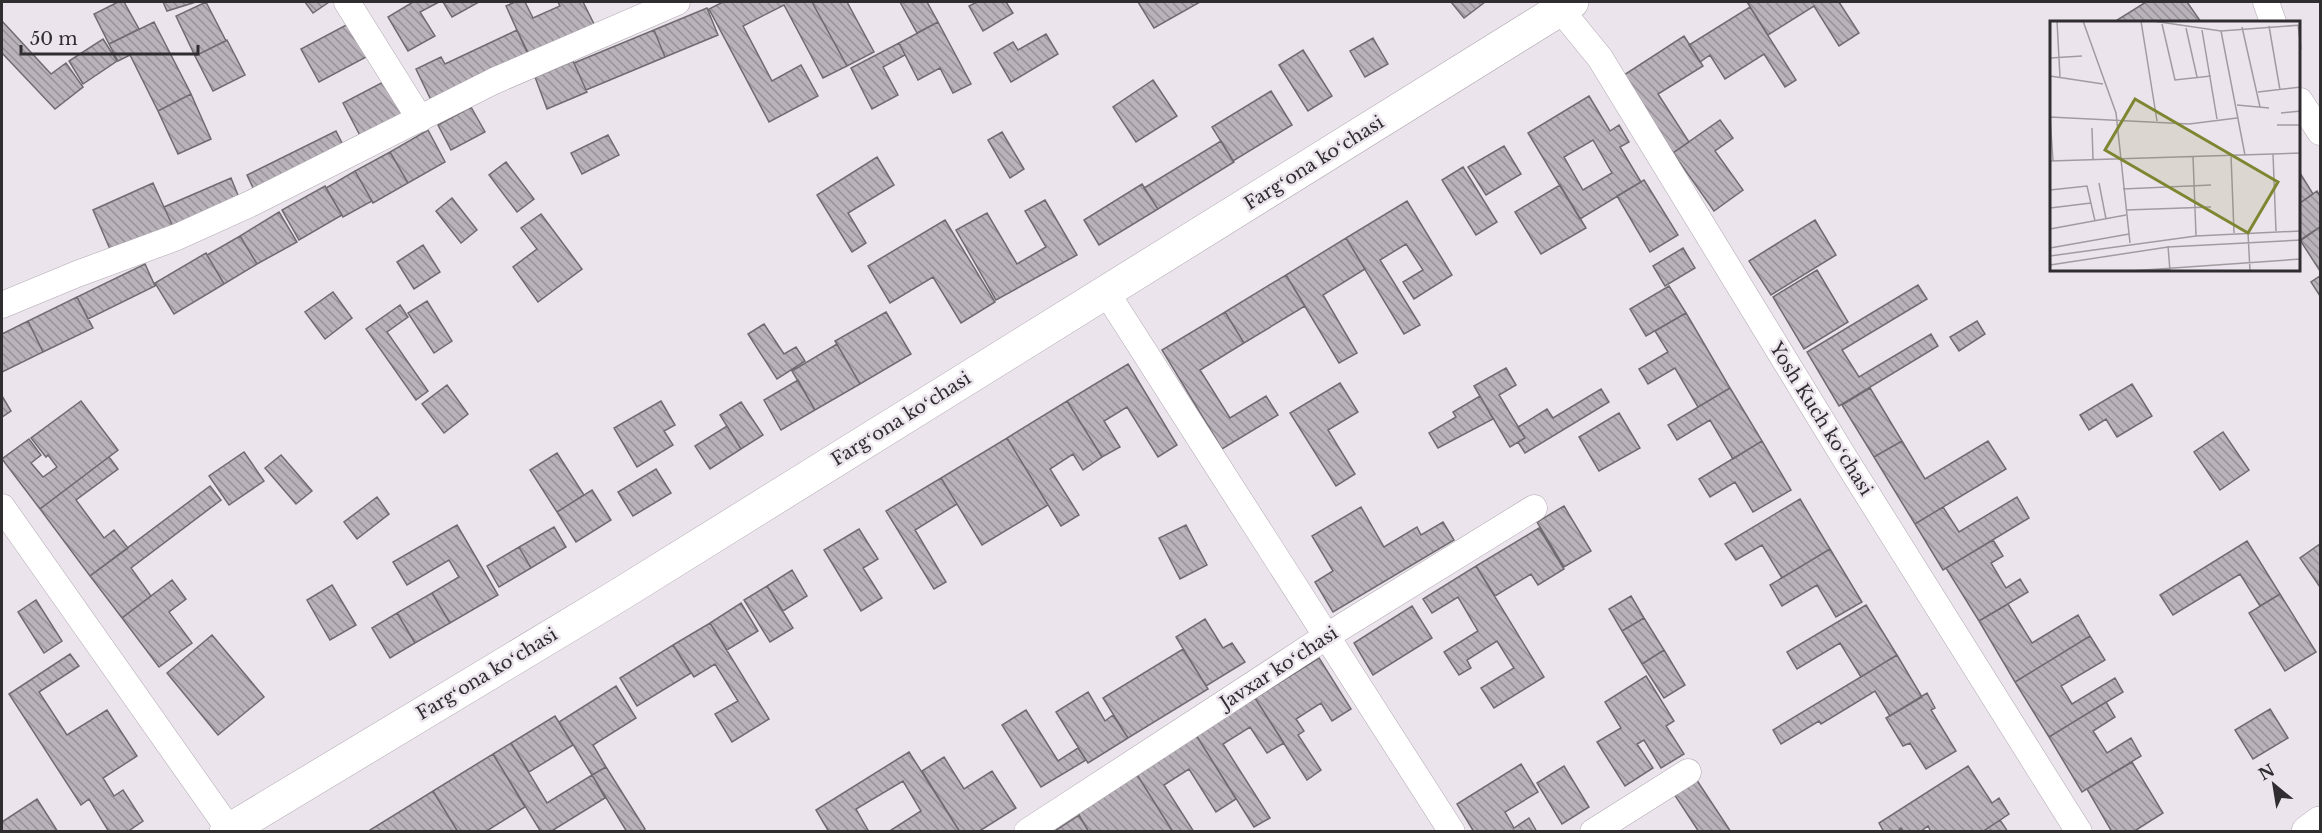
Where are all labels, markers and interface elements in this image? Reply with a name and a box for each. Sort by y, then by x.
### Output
scale bar [21,18,198,56]
inset map [2050,21,2301,272]
text: 50 m [30,28,78,50]
street label: Fargʻona koʻchasi [1240,111,1388,215]
street label: Yosh Kuch koʻchasi [1764,337,1877,500]
street label: Fargʻona koʻchasi [827,367,975,471]
street label: Javxar koʻchasi [1214,622,1342,715]
street label: Fargʻona koʻchasi [413,623,561,725]
north arrow [2244,755,2304,815]
text: N [2255,760,2278,784]

